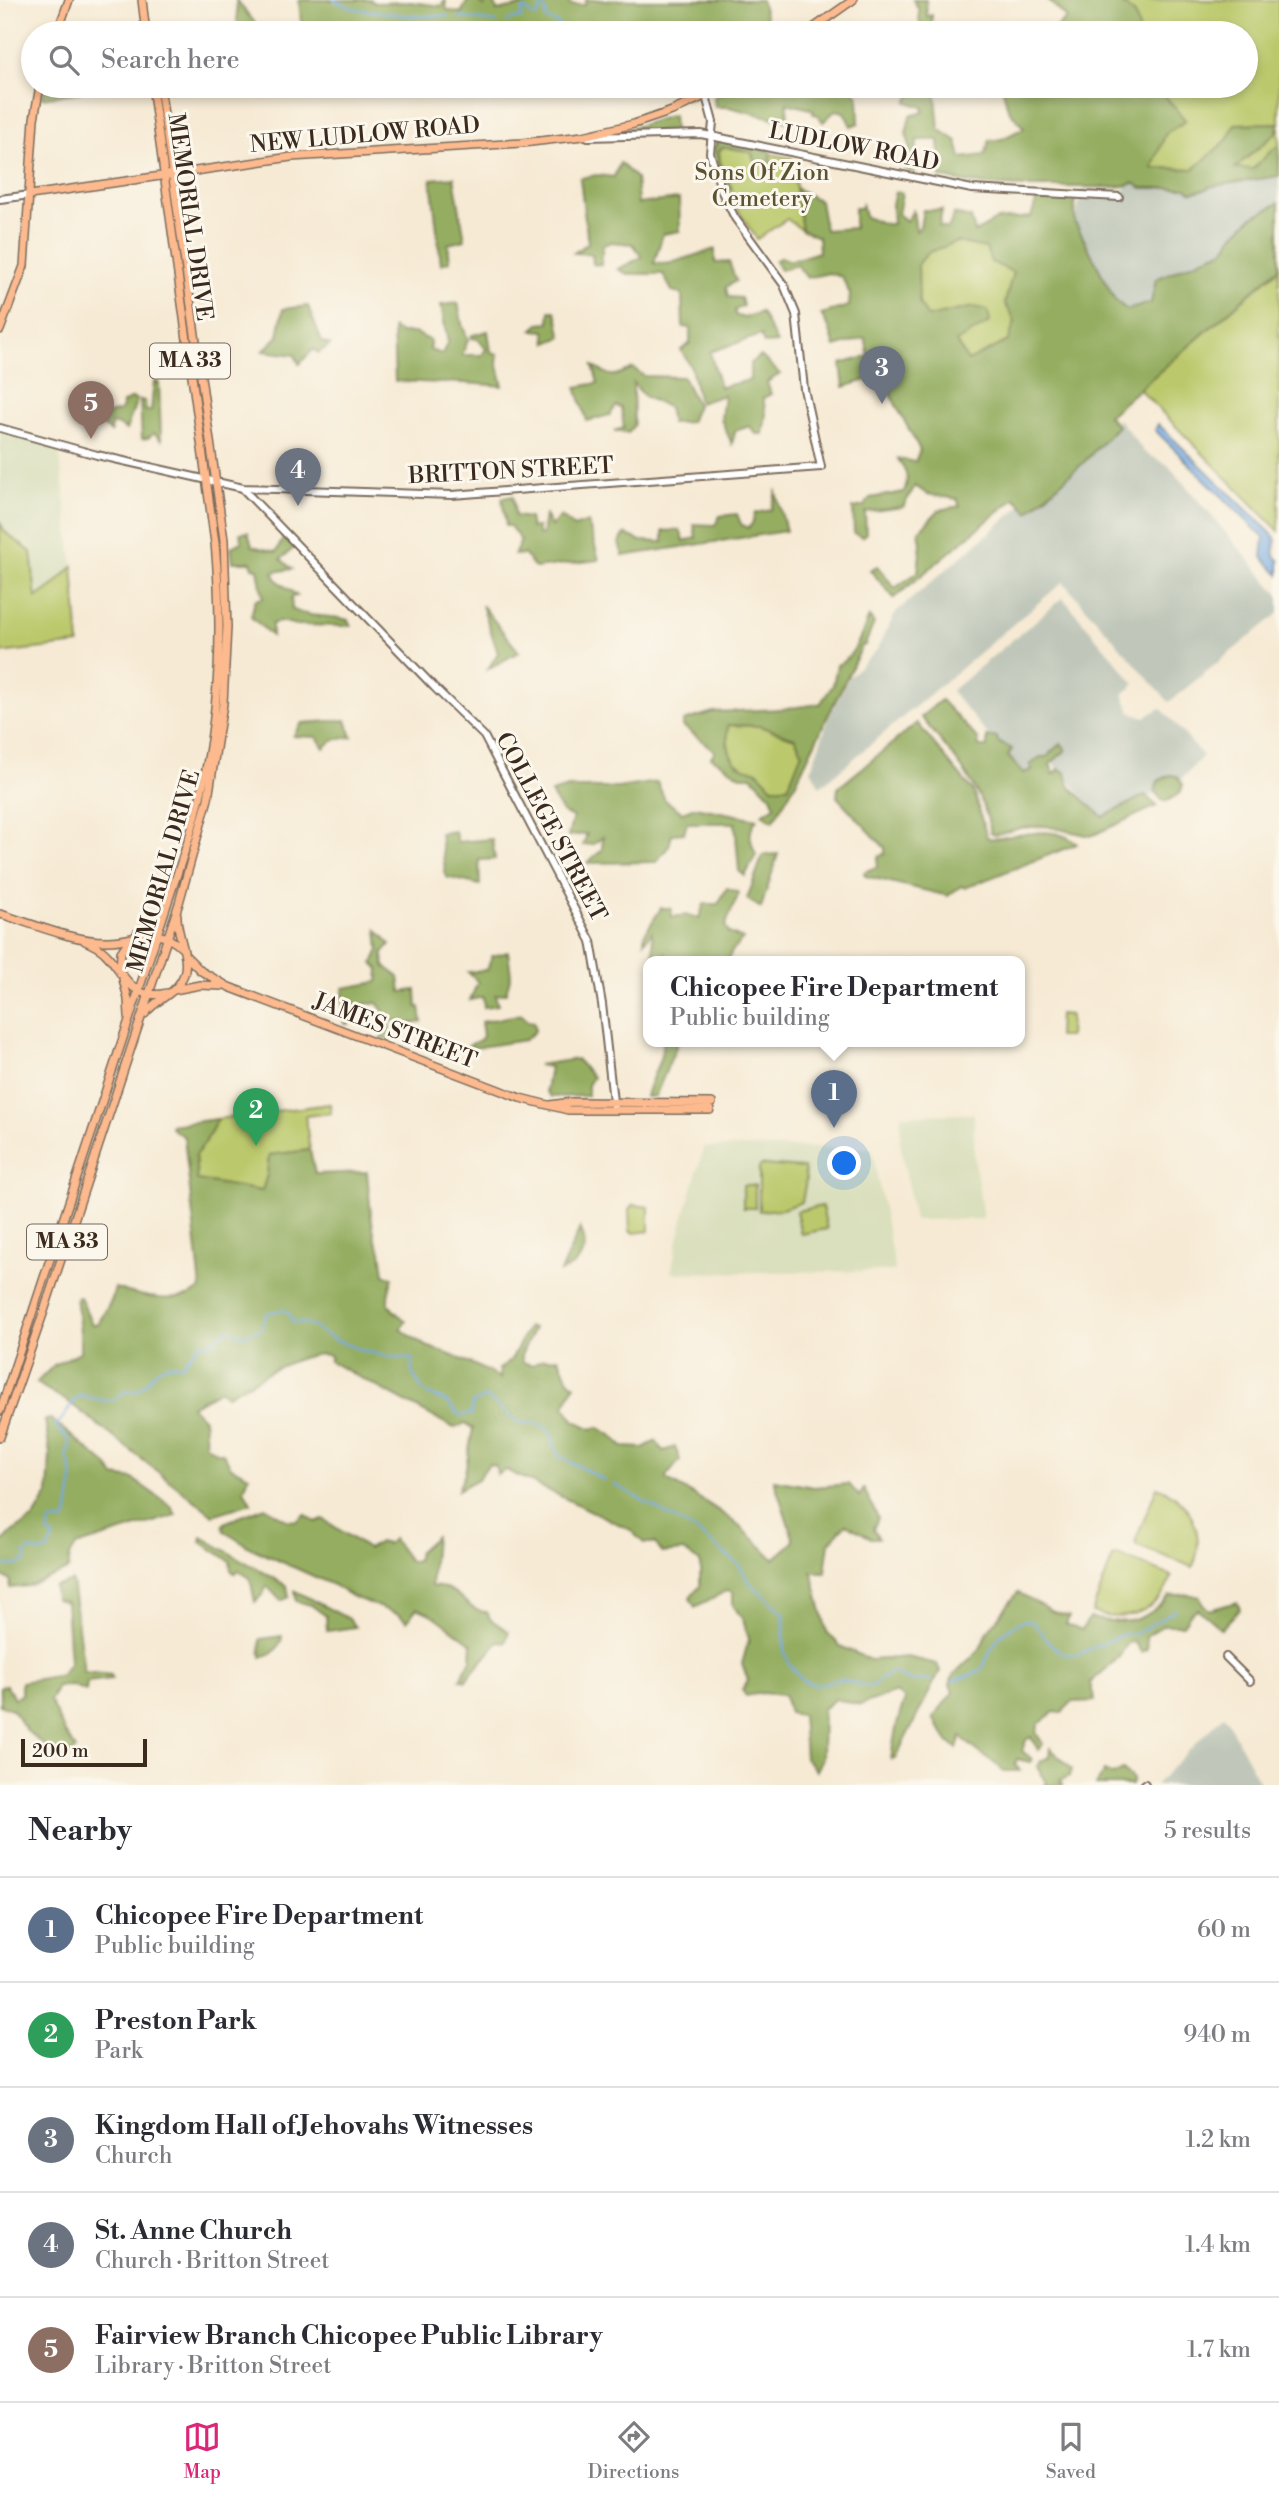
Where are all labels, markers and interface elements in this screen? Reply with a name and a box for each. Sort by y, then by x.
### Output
search box [21,21,1258,98]
icon: search [45,41,83,79]
text: Search here [101,44,240,76]
street label: MEMORIAL DRIVE [162,111,218,323]
street label: NEW LUDLOW ROAD [249,111,481,159]
street label: LUDLOW ROAD [766,117,942,177]
park label: Sons Of Zion Cemetery [695,159,830,213]
road number: MA 33 [150,344,230,378]
pin: 3 [859,346,905,404]
pin: 5 [68,381,114,439]
pin: 4 [275,448,321,506]
street label: BRITTON STREET [407,452,614,490]
street label: COLLEGE STREET [489,728,613,926]
street label: MEMORIAL DRIVE [122,766,206,976]
popup [643,956,1025,1047]
text: Chicopee Fire Department [670,972,998,1004]
street label: JAMES STREET [308,987,481,1075]
text: Public building [670,1004,830,1032]
pin: 1 [811,1070,857,1128]
pin: 2 [233,1088,279,1146]
your location [827,1146,861,1180]
road number: MA 33 [27,1224,107,1260]
scale bar [21,1736,147,1768]
text: 200 m [32,1739,89,1763]
text: Nearby [28,1812,132,1850]
text: 5 results [1164,1817,1251,1845]
text: Chicopee Fire Department [95,1900,423,1932]
text: 1 [45,1916,57,1944]
text: 60 m [1197,1916,1251,1944]
text: Public building [95,1932,255,1960]
text: Preston Park [95,2005,257,2037]
text: 2 [44,2021,58,2049]
text: 940 m [1183,2021,1251,2049]
text: Park [95,2037,143,2065]
text: Kingdom Hall of Jehovahs Witnesses [95,2110,533,2142]
text: 3 [44,2126,58,2154]
text: 1.2 km [1186,2126,1251,2154]
text: Church [95,2142,172,2170]
text: St. Anne Church [95,2215,292,2247]
text: 4 [43,2231,59,2259]
text: 1.4 km [1185,2231,1251,2259]
text: Church · Britton Street [95,2247,329,2275]
text: Fairview Branch Chicopee Public Library [95,2320,603,2352]
text: 5 [44,2336,58,2364]
text: 1.7 km [1187,2336,1251,2364]
text: Library · Britton Street [95,2352,331,2380]
tab: Map [183,2418,221,2484]
tab: Directions [588,2418,679,2484]
tab: Saved [1046,2418,1096,2484]

